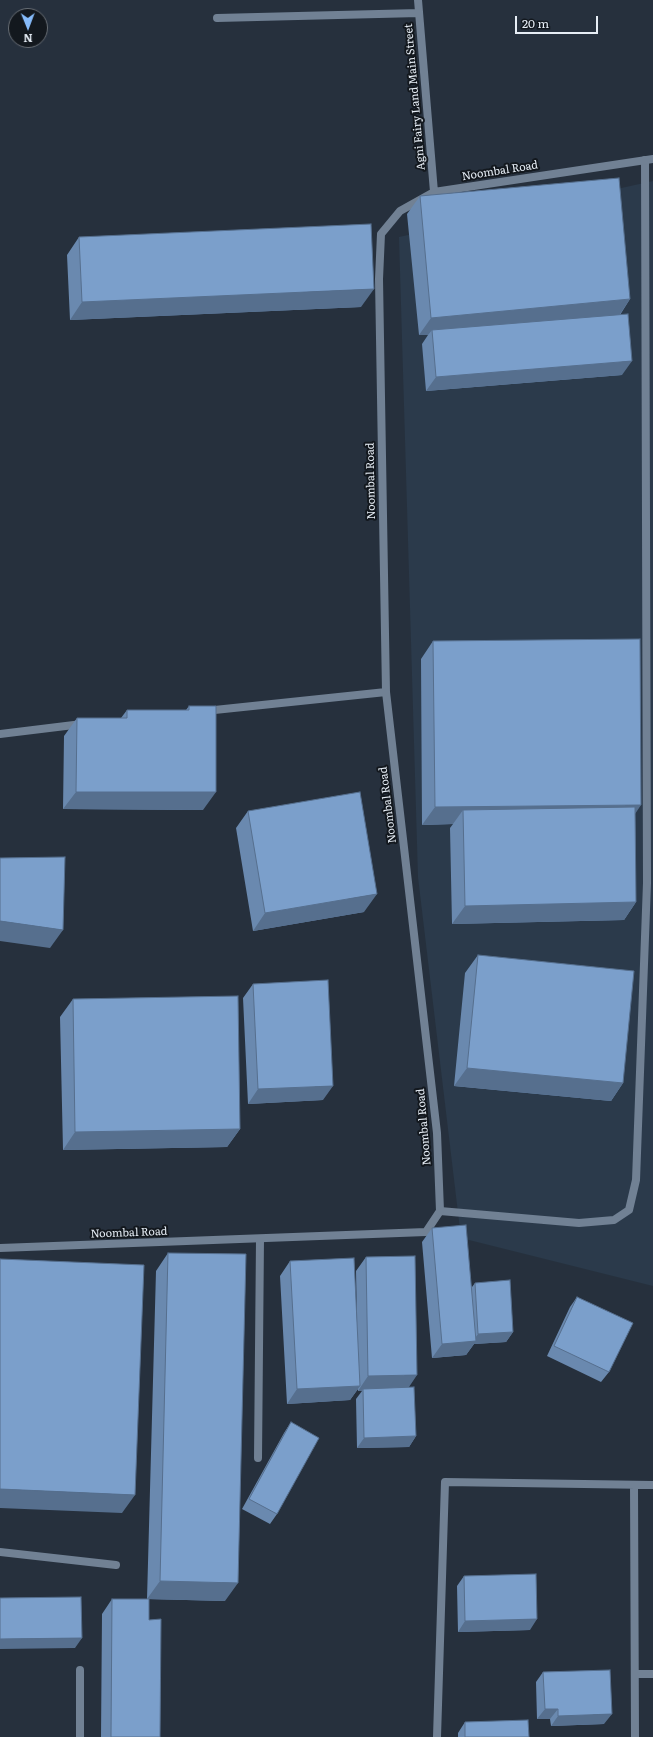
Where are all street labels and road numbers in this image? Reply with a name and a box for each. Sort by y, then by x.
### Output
street label: Agni Fairy Land Main Street [402,23,428,171]
street label: Noombal Road [461,158,539,184]
street label: Noombal Road [364,442,378,520]
street label: Noombal Road [377,766,399,844]
street label: Noombal Road [414,1088,434,1166]
street label: Noombal Road [90,1225,168,1241]

